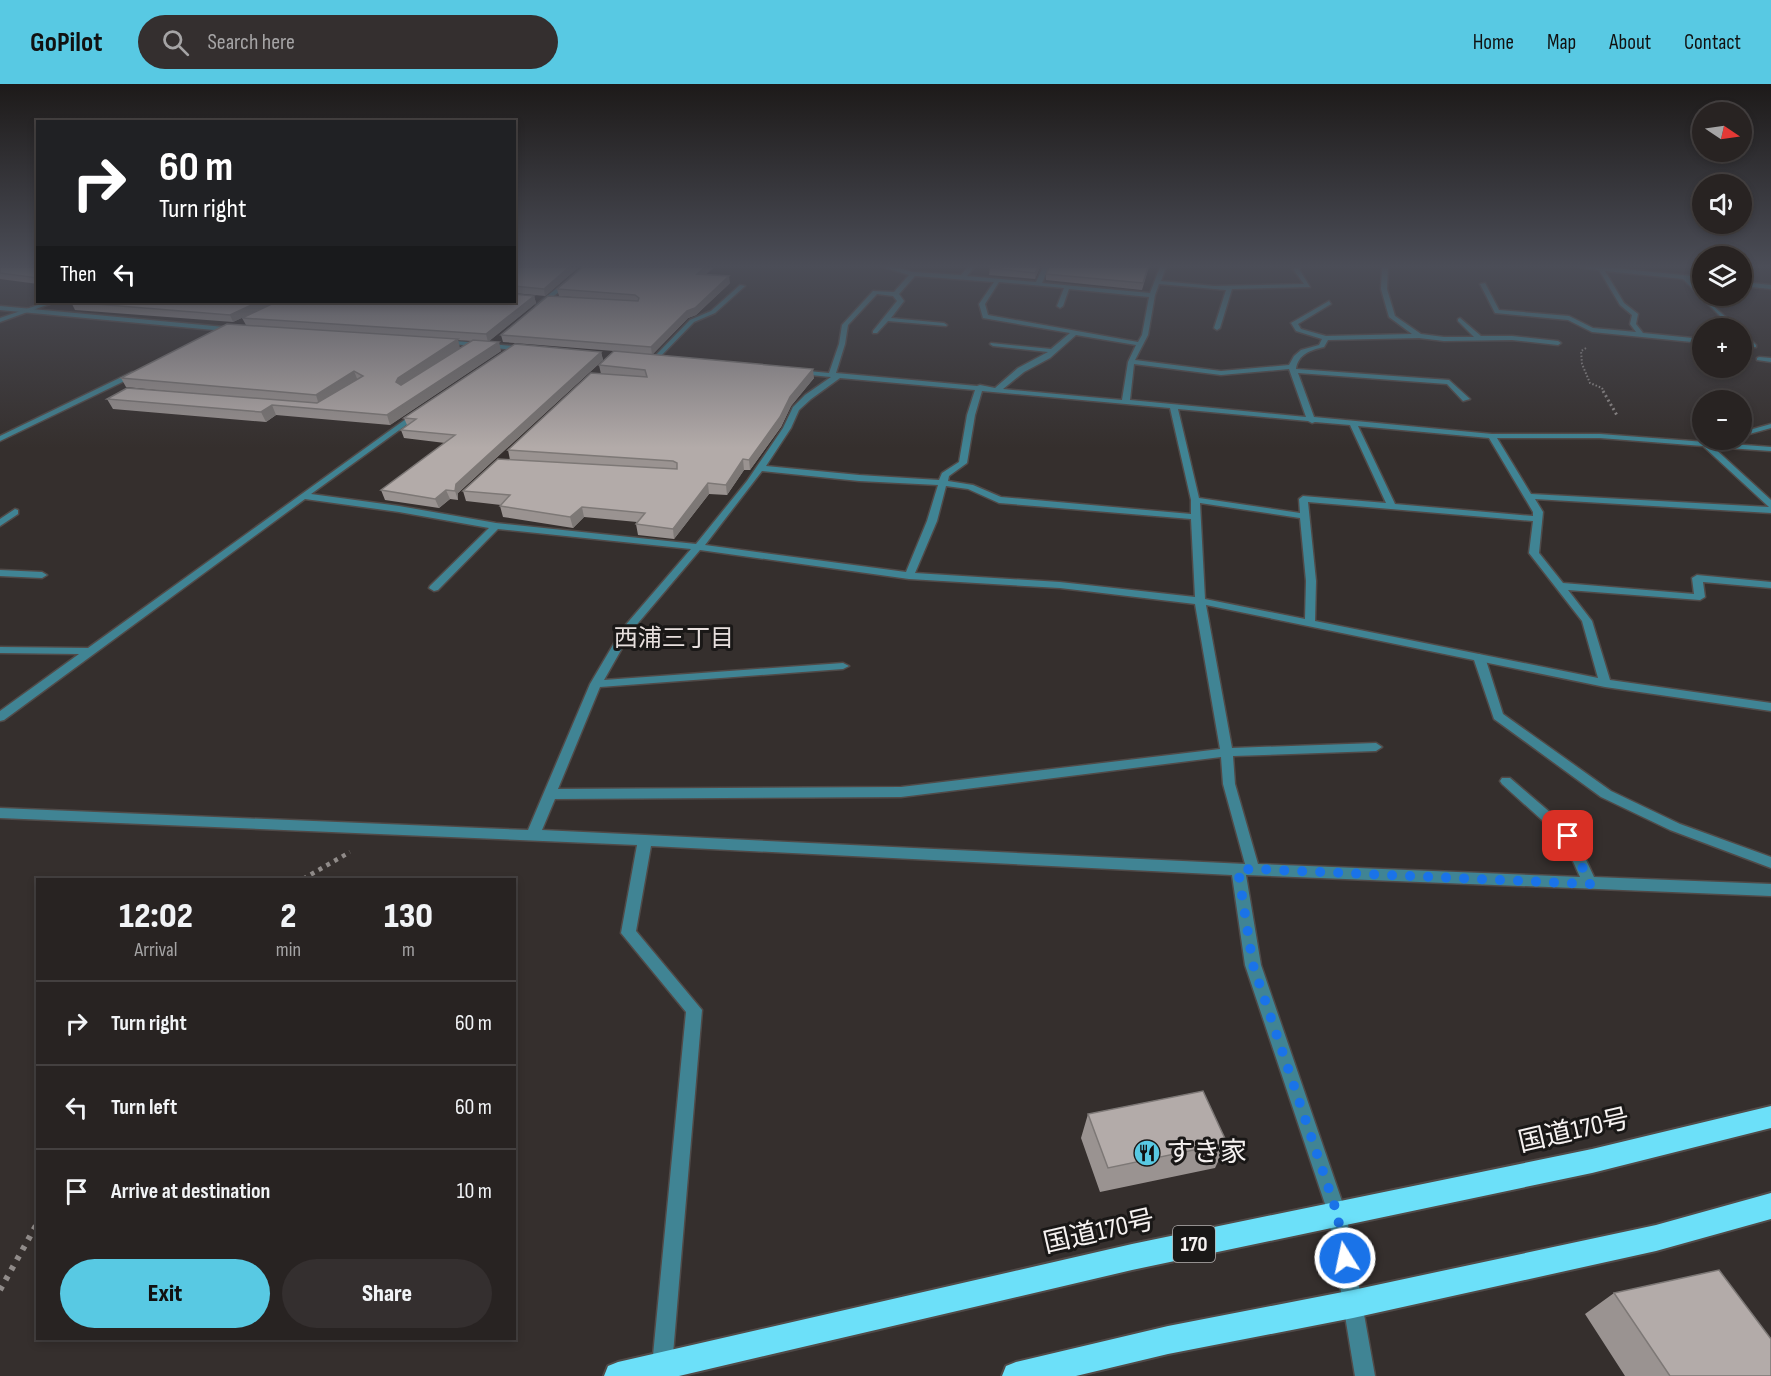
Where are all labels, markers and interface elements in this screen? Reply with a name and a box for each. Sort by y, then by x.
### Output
search box [138,15,558,69]
text: GoPilot [30,26,102,59]
icon: search [159,26,192,59]
text: Search here [207,29,295,56]
text: Home [1473,30,1514,55]
text: Map [1547,30,1576,55]
text: About [1609,30,1651,55]
text: Contact [1684,30,1741,55]
north arrow [1692,102,1752,162]
map controls [1692,102,1752,450]
text: 60 m [159,142,233,193]
icon: right [60,144,138,222]
button: sound [1692,174,1752,234]
text: Turn right [159,193,246,225]
button: layers [1692,246,1752,306]
icon: left [108,258,141,291]
text: Then [60,261,96,288]
button: + [1692,318,1752,378]
button: − [1692,390,1752,450]
district label: 西浦三丁目 [614,624,734,653]
pin [1542,810,1593,861]
icon: arrive [1551,819,1584,852]
text: 12:02 [119,895,193,938]
text: 2 [280,895,296,938]
text: 130 [384,895,433,938]
text: Arrival [134,938,177,962]
text: min [276,938,301,962]
text: m [402,938,415,962]
icon: right [60,1007,93,1040]
text: Turn right [111,1010,187,1037]
text: 60 m [455,1010,492,1037]
icon: left [60,1091,93,1124]
text: Turn left [111,1094,177,1121]
text: 60 m [455,1094,492,1121]
street label: 国道170号 [1515,1103,1633,1159]
place label: すき家 [1166,1137,1247,1169]
restaurant icon: すき家 [1132,1138,1162,1168]
icon: arrive [60,1175,93,1208]
text: Arrive at destination [111,1178,270,1205]
text: 10 m [457,1178,492,1205]
street label: 国道170号 [1040,1204,1158,1260]
road number: 170 [1173,1226,1215,1262]
position arrow [1313,1226,1377,1290]
button: Exit [60,1259,270,1328]
button: Share [282,1259,492,1328]

